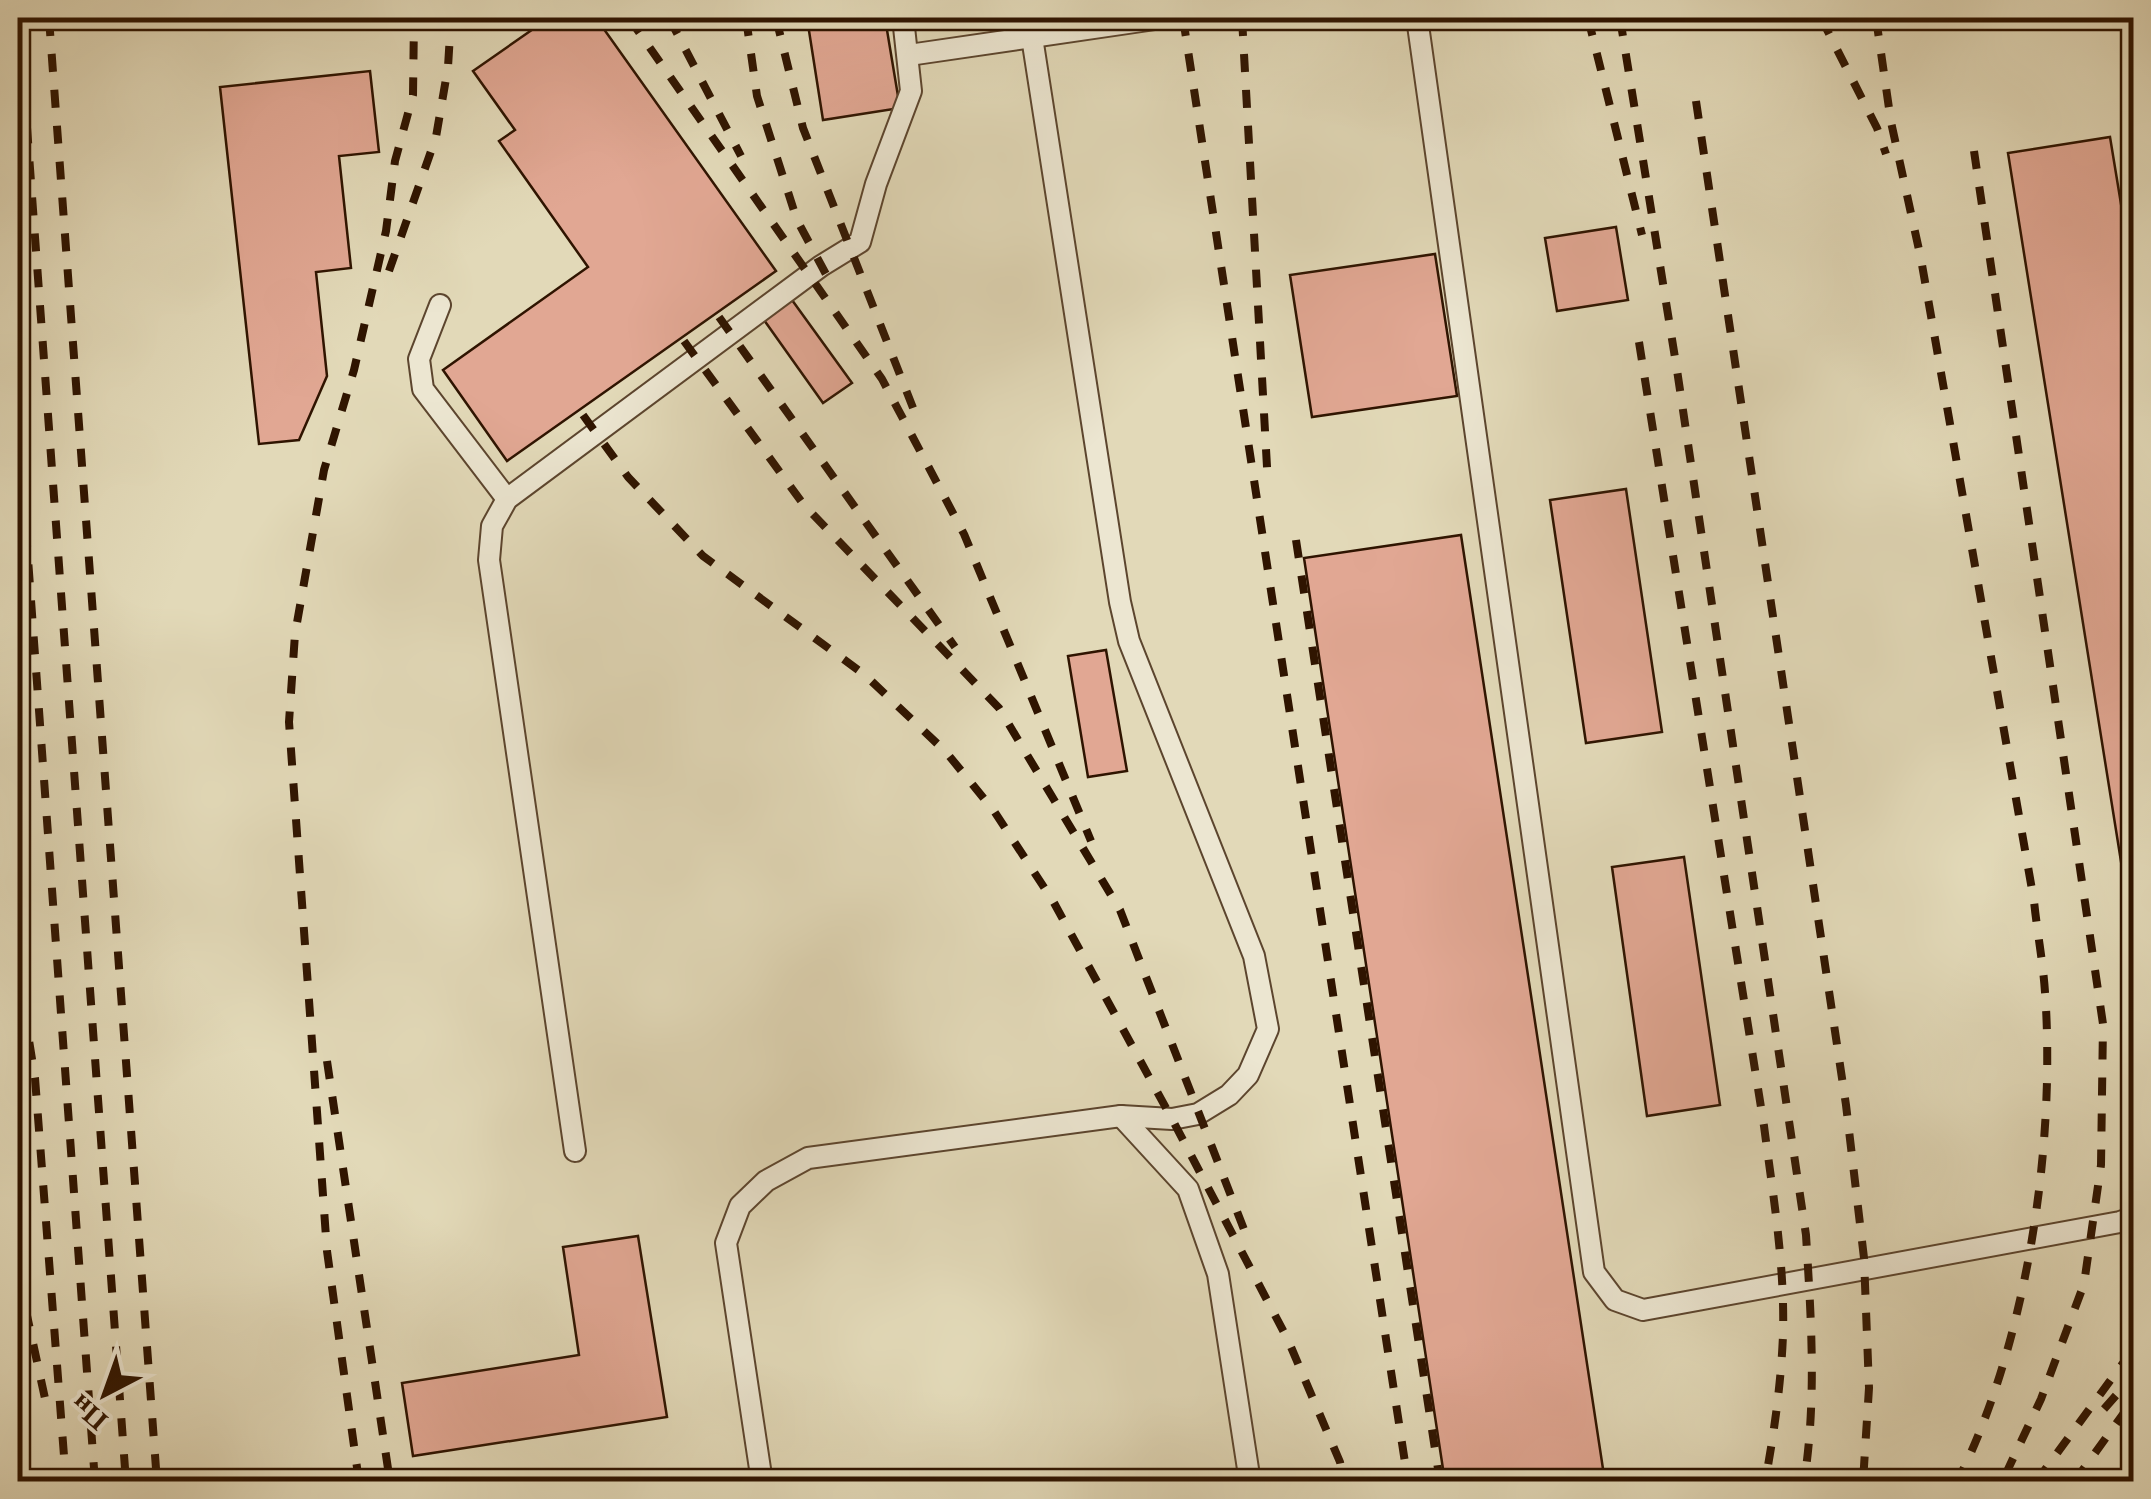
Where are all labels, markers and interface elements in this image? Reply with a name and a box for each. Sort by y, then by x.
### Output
north arrow [55,1344,155,1444]
text: Пн [62,1387,115,1439]

